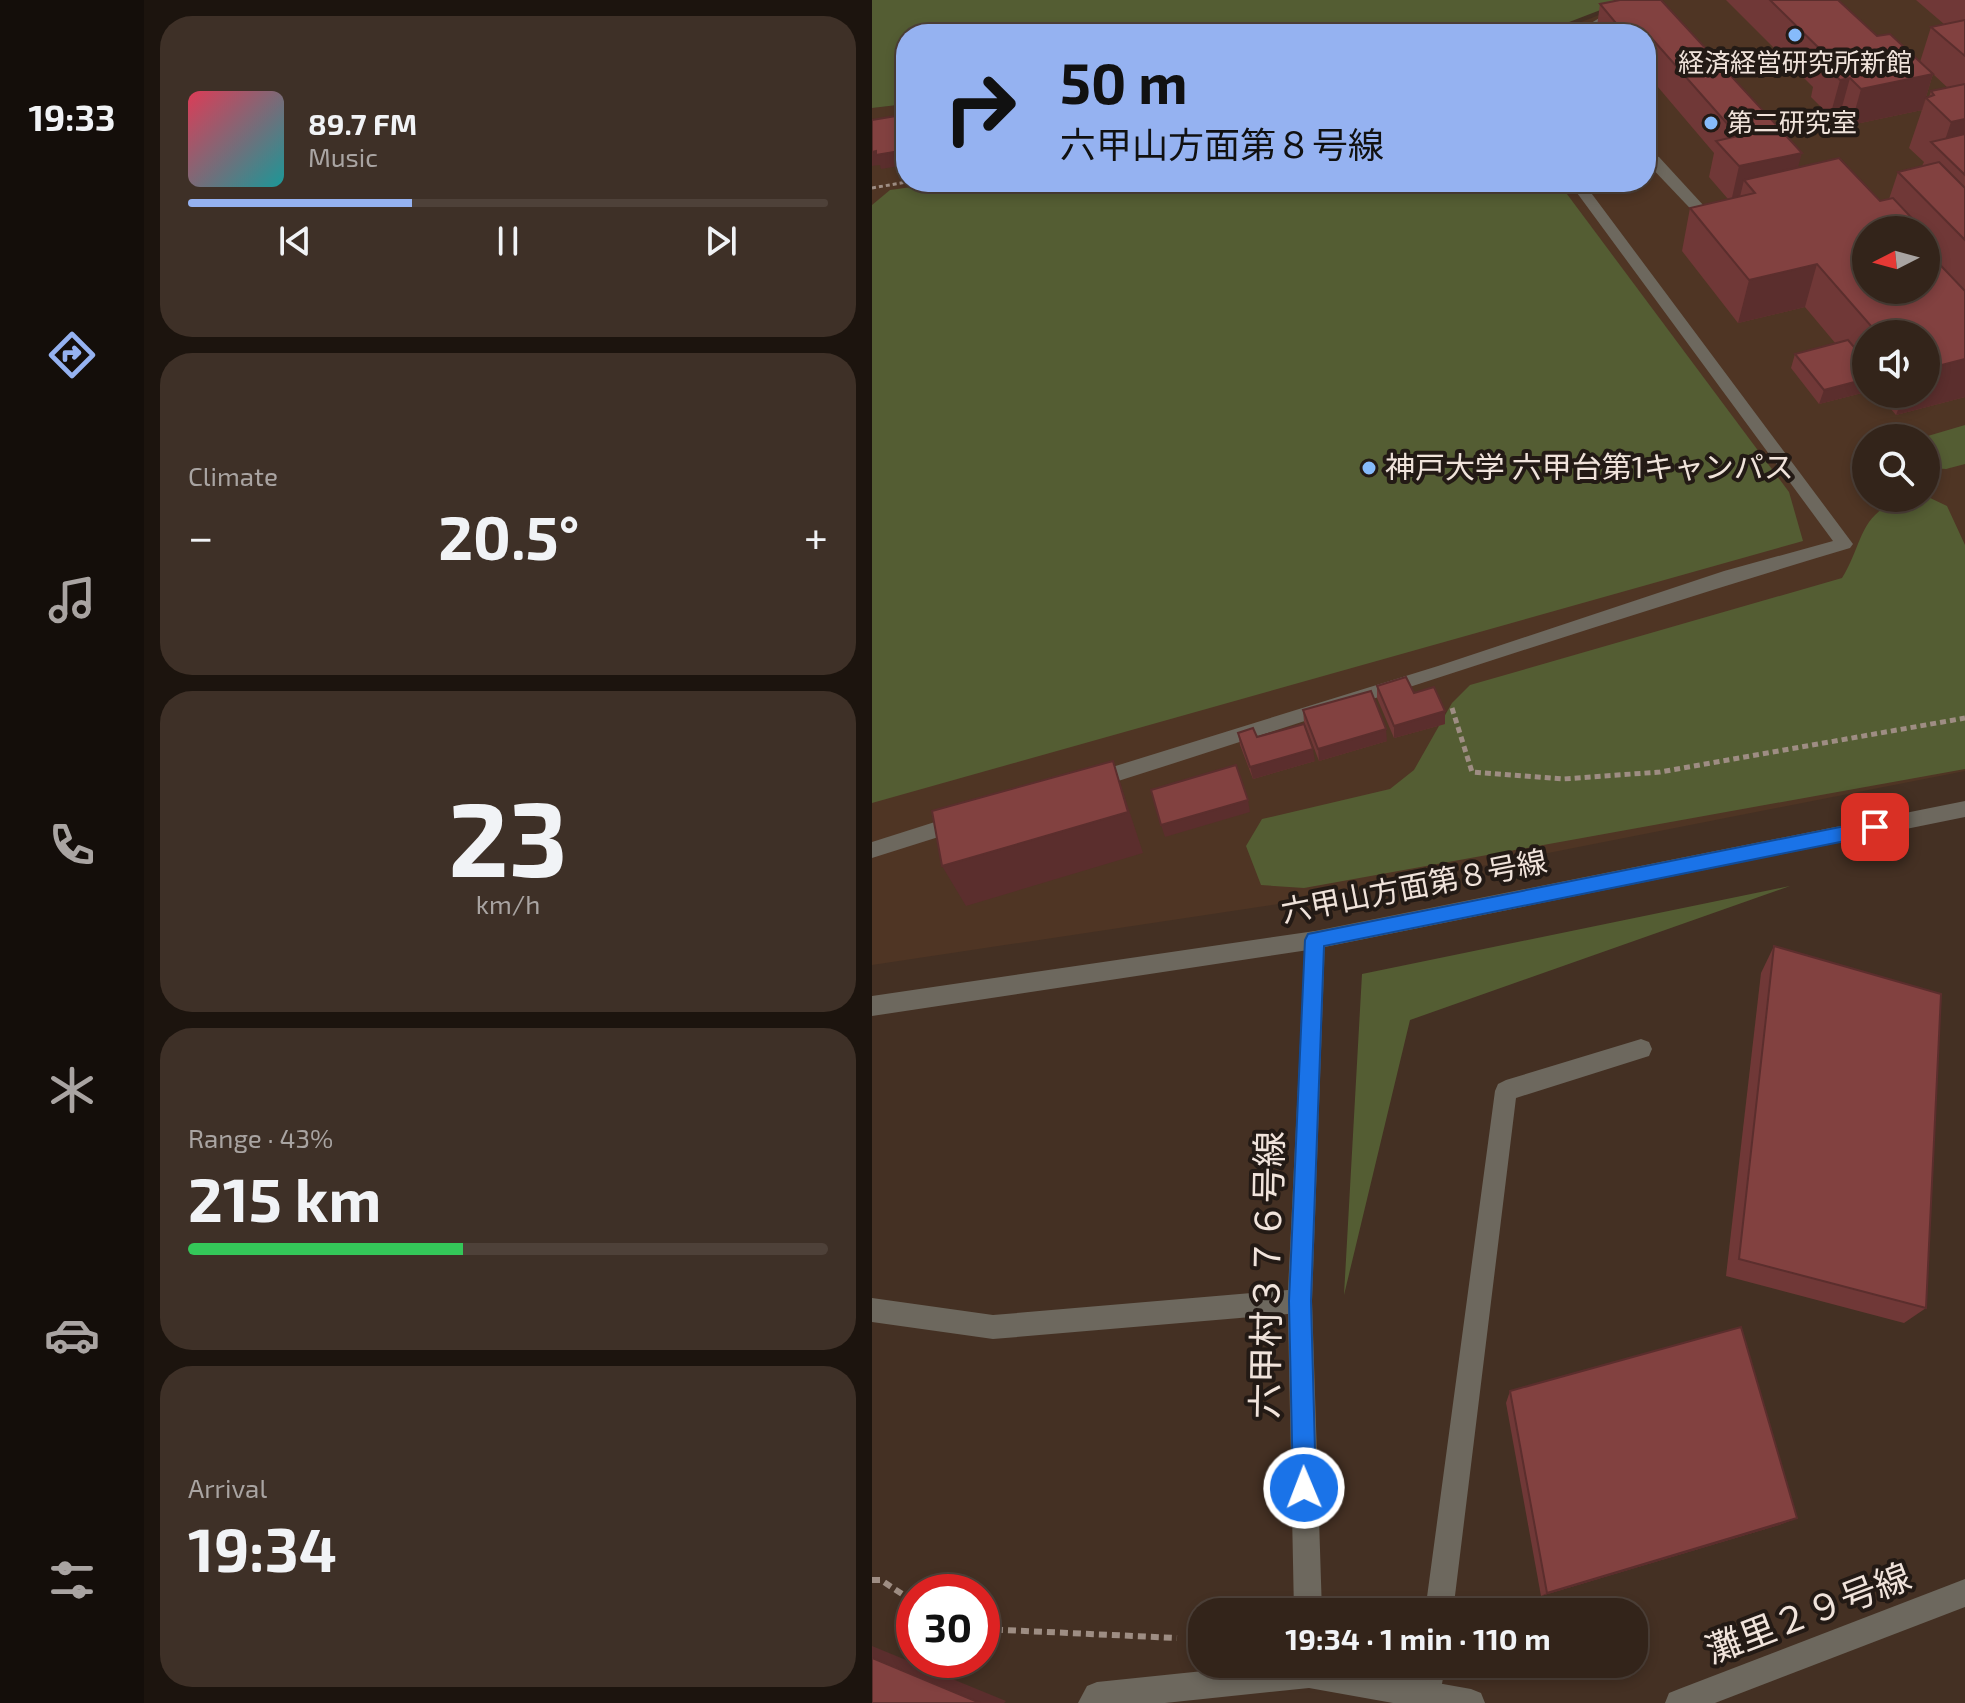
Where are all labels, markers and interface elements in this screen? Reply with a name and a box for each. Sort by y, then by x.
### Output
marker: 経済経営研究所新館 [1786,26,1804,44]
place label: 経済経営研究所新館 [1678,46,1912,77]
text: 50 m [1060,48,1188,115]
icon: right [928,56,1032,160]
text: 19:33 [29,95,115,138]
text: 89.7 FM [308,105,417,141]
place label: 第二研究室 [1727,106,1857,137]
marker: 第二研究室 [1702,114,1720,132]
text: 六甲山方面第８号線 [1060,122,1384,165]
text: Music [308,141,378,172]
north arrow [1852,216,1940,304]
map controls [1852,216,1940,512]
icon: previous [273,219,317,263]
icon: pause [486,219,530,263]
icon: next [699,219,743,263]
button: sound [1852,320,1940,408]
icon: directions [44,327,100,383]
button: search [1852,424,1940,512]
place label: 神戸大学 六甲台第1キャンパス [1385,448,1794,484]
marker: 神戸大学 六甲台第1キャンパス [1360,459,1378,477]
text: Climate [188,460,278,491]
text: 20.5° [438,500,579,572]
text: − [188,509,214,562]
text: + [804,509,828,562]
icon: music [44,572,100,628]
text: 23 [448,773,568,898]
pin [1841,793,1909,861]
icon: arrive [1853,805,1897,849]
icon: phone [44,817,100,873]
street label: 六甲山方面第８号線 [1278,842,1550,928]
text: km/h [476,888,540,919]
icon: climate [44,1062,100,1118]
text: Range · 43% [188,1122,333,1153]
street label: 六甲村３７６号線 [1241,1131,1290,1419]
text: 215 km [188,1162,381,1234]
icon: car [44,1307,100,1363]
position arrow [1262,1446,1346,1530]
text: Arrival [188,1472,267,1503]
text: 19:34 [188,1512,337,1584]
icon: filters [44,1552,100,1608]
street label: 灘里２９号線 [1699,1553,1916,1670]
speed limit sign: 30 [896,1574,1000,1678]
text: 19:34 · 1 min · 110 m [1285,1620,1551,1656]

